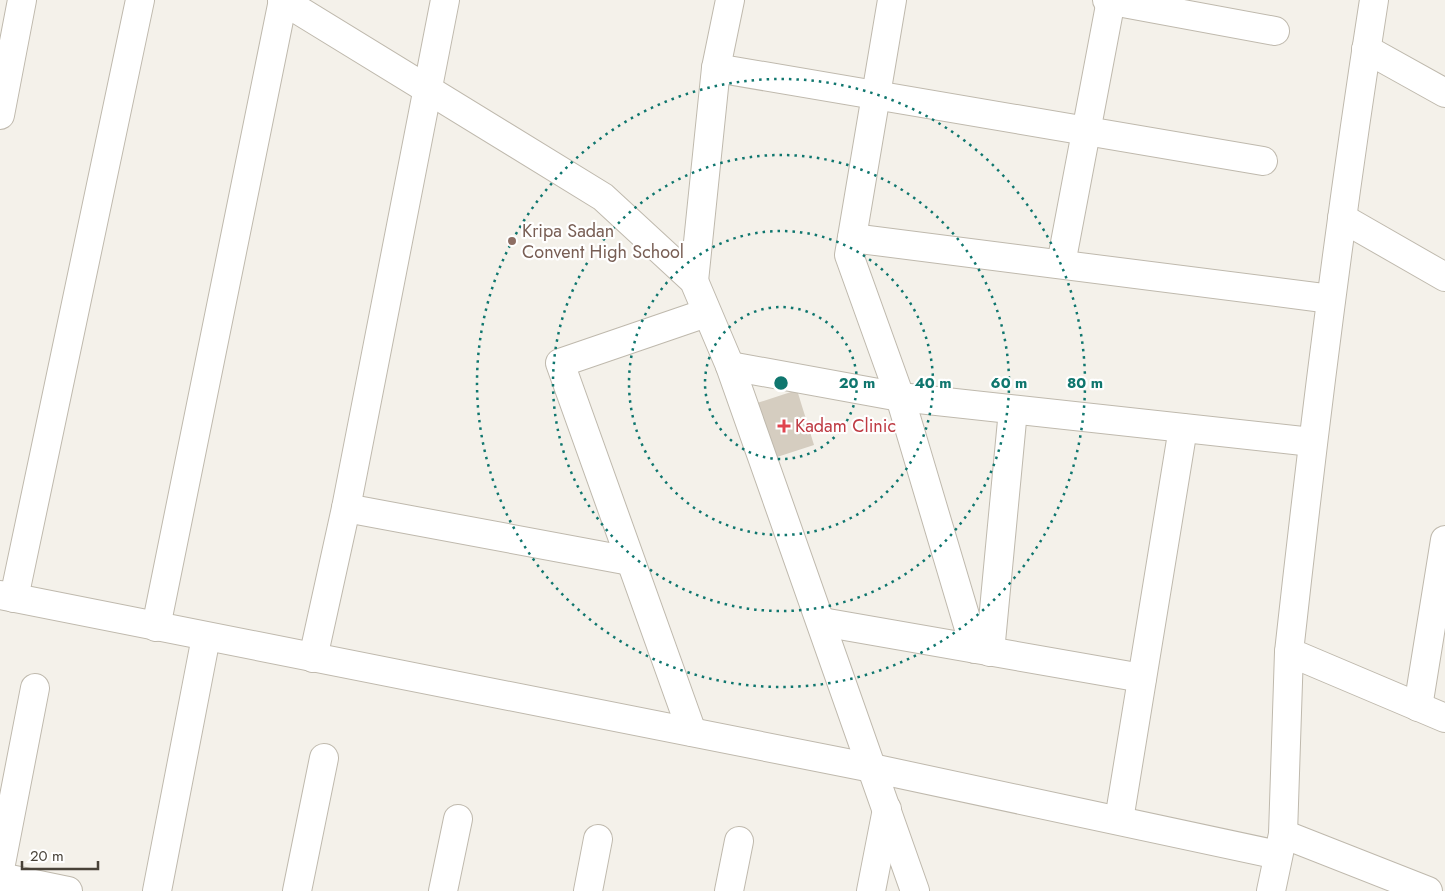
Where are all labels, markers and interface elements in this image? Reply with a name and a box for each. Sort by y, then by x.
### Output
place label: Kripa Sadan Convent High School [522,218,684,265]
marker: Kripa Sadan Convent High School [506,235,518,247]
text: 20 m [839,372,875,394]
text: 40 m [914,372,952,394]
text: 60 m [991,372,1027,394]
text: 80 m [1067,372,1103,394]
centre of rings [772,374,790,392]
place label: Kadam Clinic [795,413,896,439]
marker: Kadam Clinic [777,419,791,433]
scale bar [22,838,99,870]
text: 20 m [30,845,64,867]

